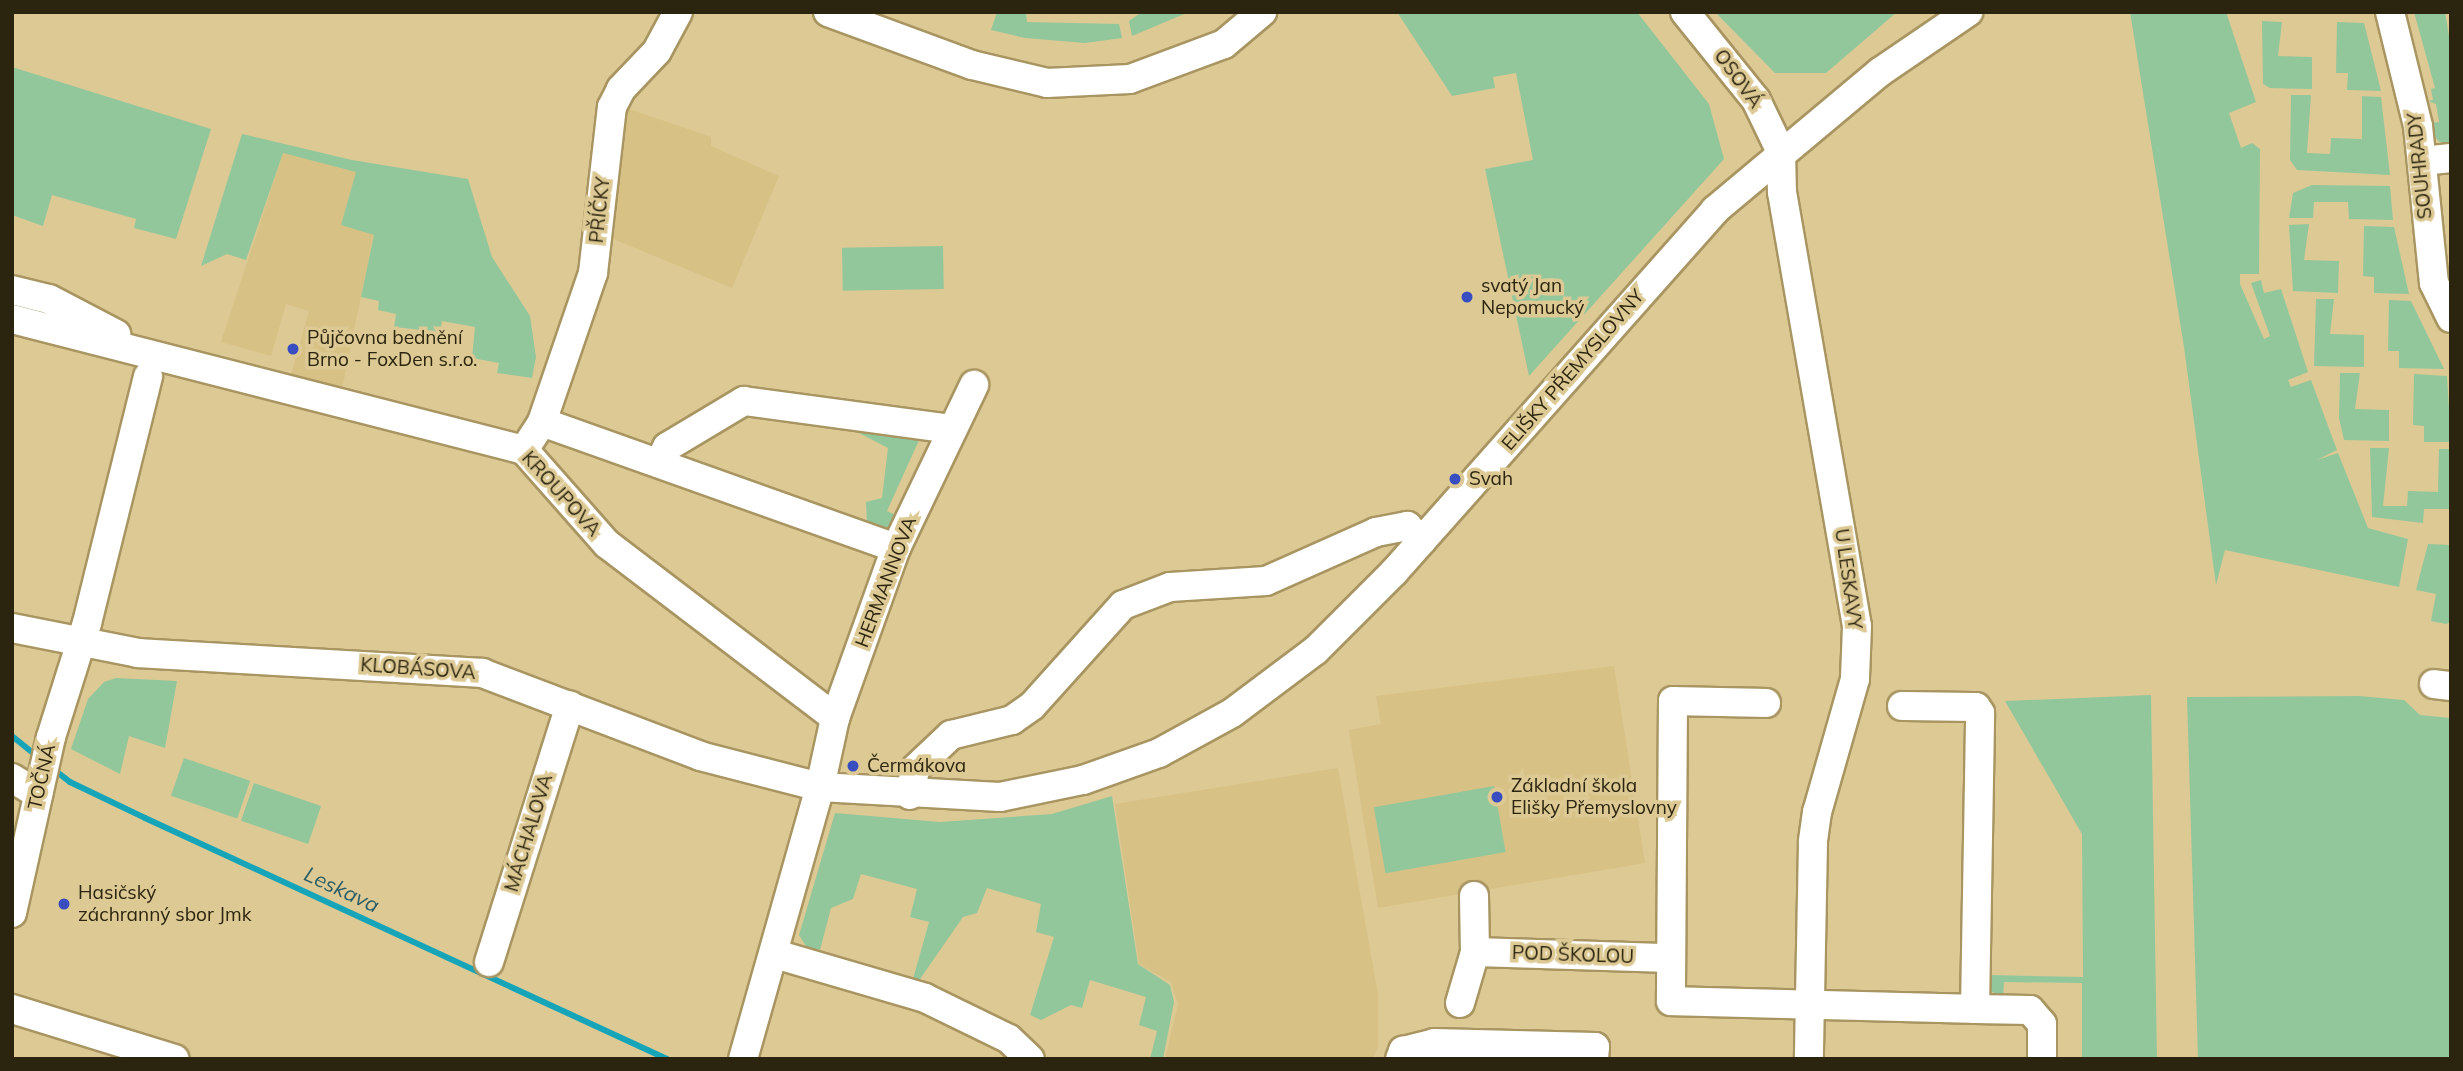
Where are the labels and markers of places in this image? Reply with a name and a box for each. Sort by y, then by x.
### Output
place label: svatý Jan Nepomucký [1481,275,1584,319]
marker: svatý Jan Nepomucký [1459,289,1475,305]
place label: Půjčovna bednění Brno - FoxDen s.r.o. [307,327,477,371]
marker: Půjčovna bednění Brno - FoxDen s.r.o. [285,341,301,357]
place label: Svah [1469,468,1513,490]
marker: Svah [1447,471,1463,487]
place label: Čermákova [867,755,966,777]
marker: Čermákova [845,758,861,774]
place label: Základní škola Elišky Přemyslovny [1511,775,1677,819]
marker: Základní škola Elišky Přemyslovny [1489,789,1505,805]
place label: Hasičský záchranný sbor Jmk [78,882,251,926]
marker: Hasičský záchranný sbor Jmk [56,896,72,912]

